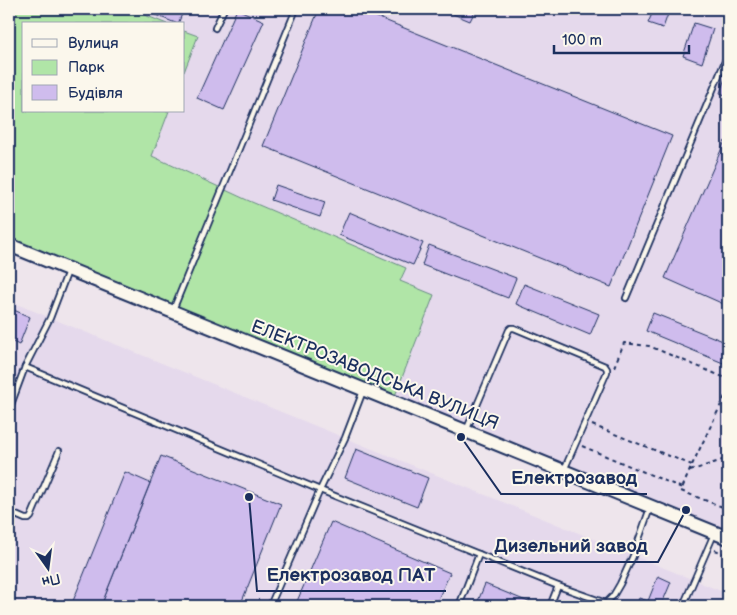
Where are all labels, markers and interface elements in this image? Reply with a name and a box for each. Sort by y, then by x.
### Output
legend [22,22,185,112]
scale bar [554,22,690,54]
text: 100 m [562,31,602,50]
text: Вулиця [68,34,119,53]
text: Парк [68,58,105,77]
text: Будівля [68,84,123,103]
street label: ЕЛЕКТРОЗАВОДСЬКА ВУЛИЦЯ [248,316,502,434]
callout: Електрозавод [501,460,647,494]
text: Електрозавод [511,467,638,490]
callout: Дизельний завод [485,528,658,562]
text: Дизельний завод [494,535,648,558]
north arrow [22,542,72,592]
callout: Електрозавод ПАТ [257,557,446,591]
text: Електрозавод ПАТ [267,564,436,587]
text: Пн [40,570,62,591]

